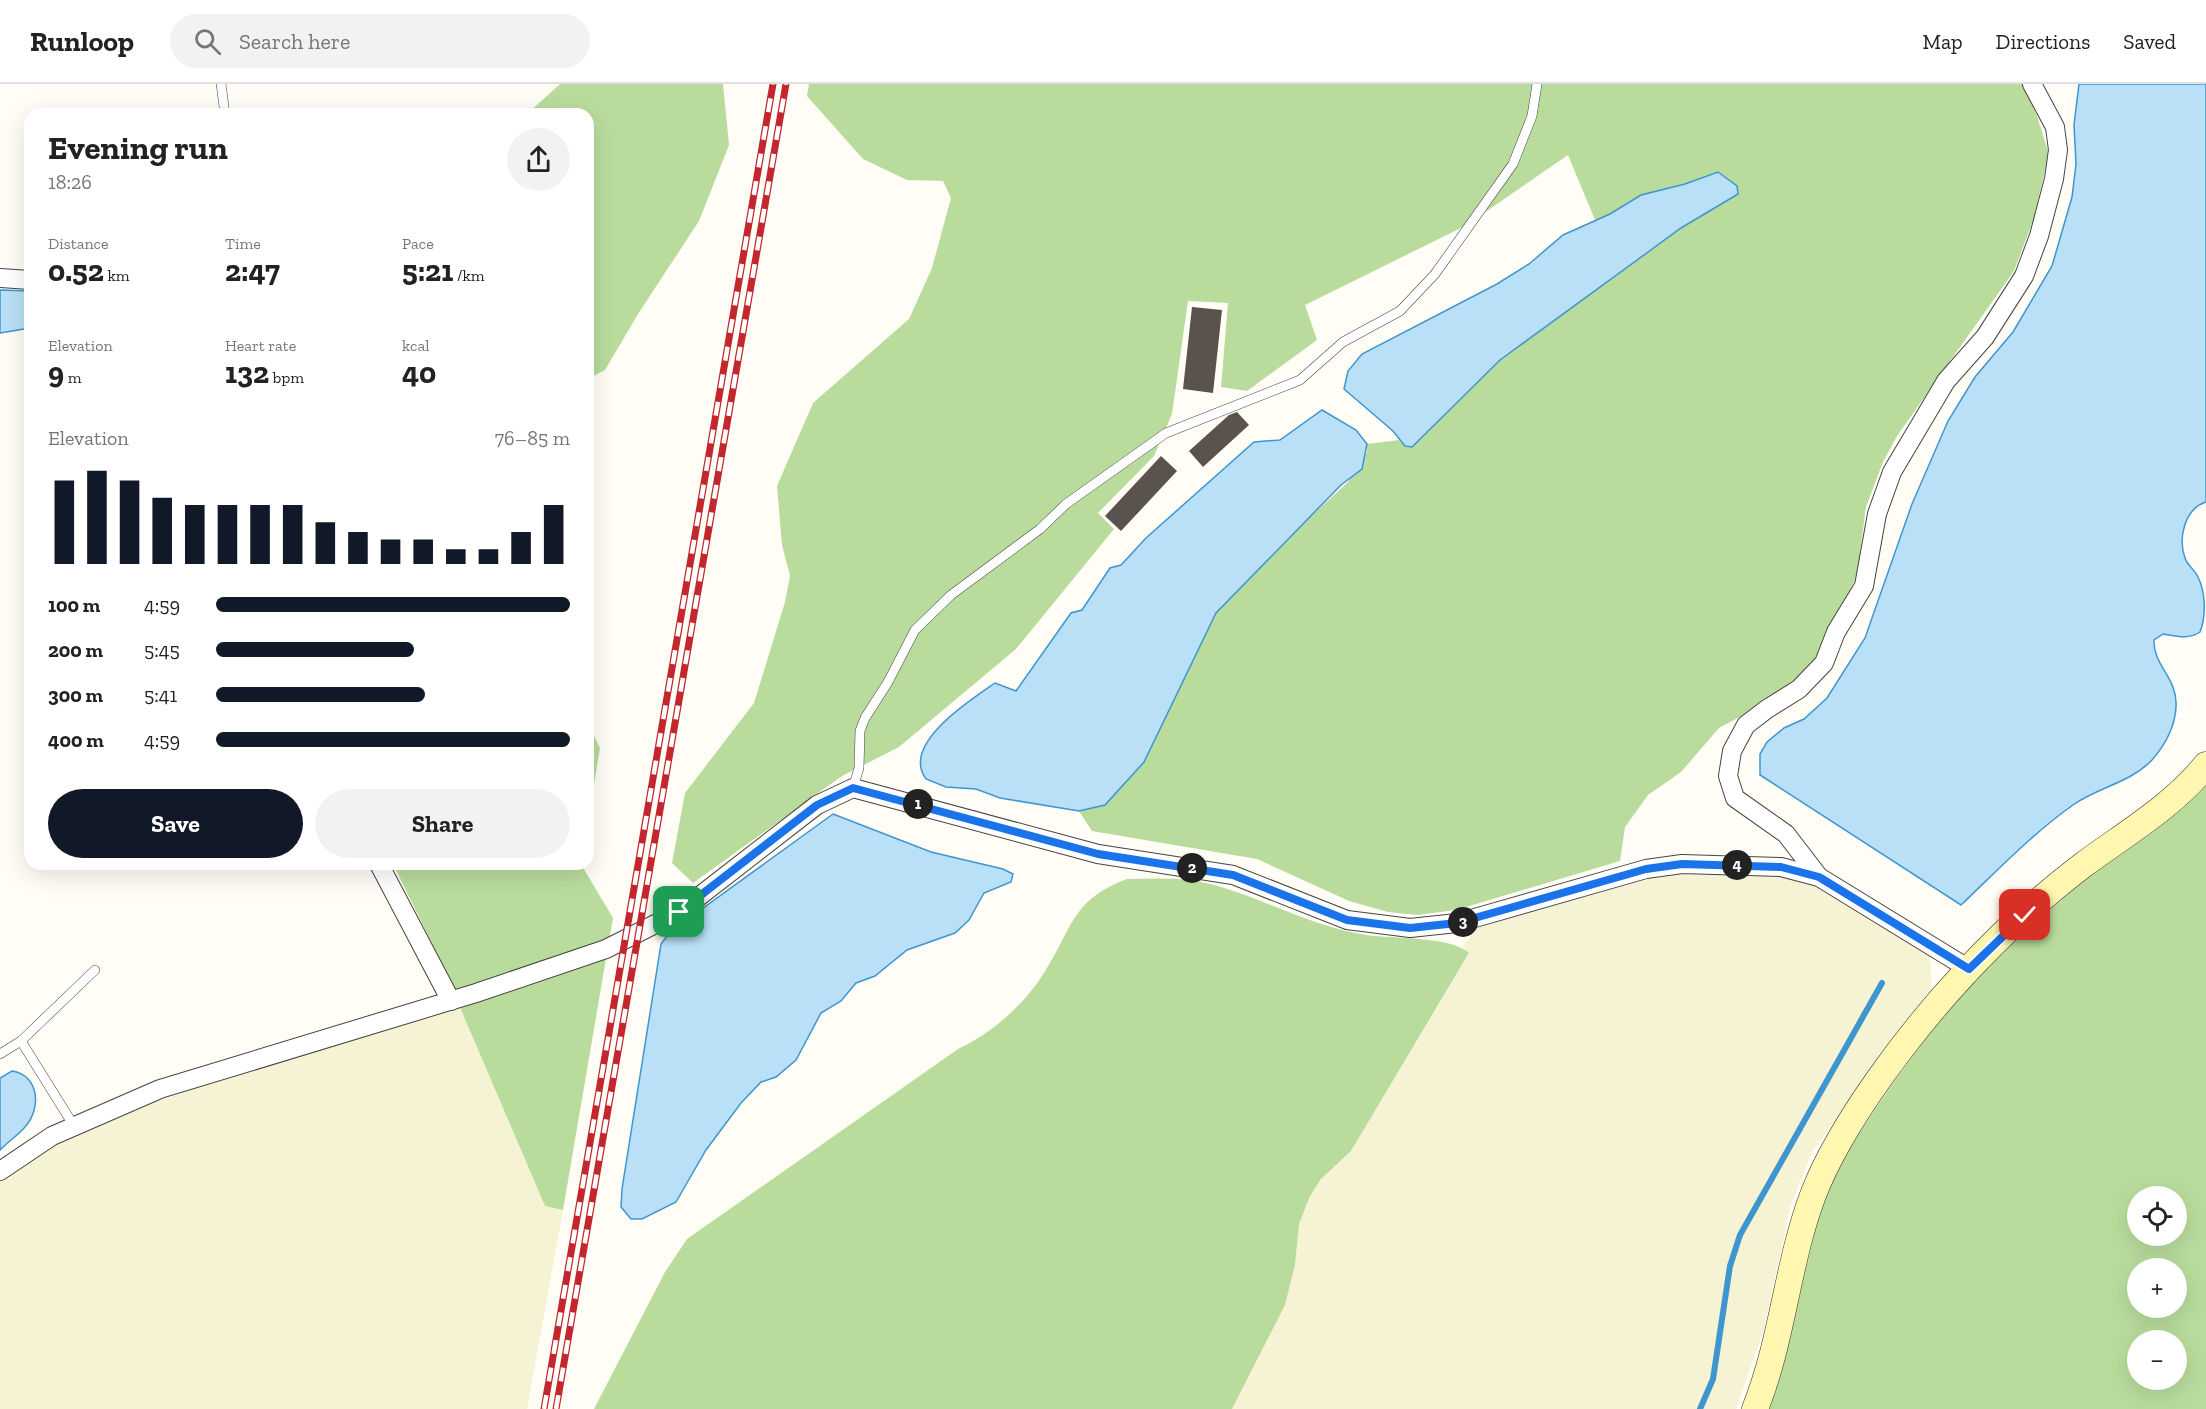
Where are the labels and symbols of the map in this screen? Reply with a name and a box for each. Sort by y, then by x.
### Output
pin: 1 [903,789,933,819]
pin: 4 [1722,850,1752,880]
pin: 2 [1177,853,1207,883]
pin [653,886,704,937]
pin [1999,889,2050,940]
pin: 3 [1448,907,1478,937]

